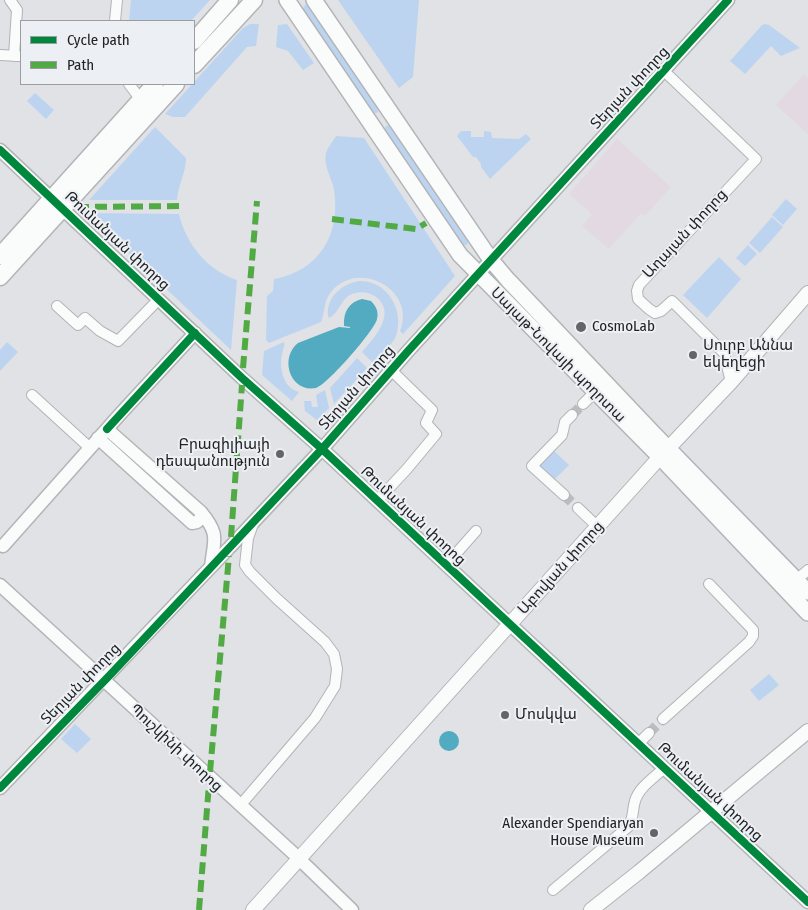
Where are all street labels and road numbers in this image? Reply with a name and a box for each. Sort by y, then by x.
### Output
street label: Տերյան փողոց [587,43,673,133]
street label: Աղայան փողոց [639,186,731,282]
street label: Թումանյան փողոց [61,188,173,294]
street label: Սայաթ-Նովայի պողոտա [487,284,629,426]
street label: Տերյան փողոց [315,342,399,434]
street label: Թումանյան փողոց [357,463,469,569]
street label: Աբովյան փողոց [514,518,608,618]
street label: Տերյան փողոց [38,640,124,728]
street label: Պուշկինի փողոց [126,700,226,796]
street label: Թումանյան փողոց [654,739,766,845]

